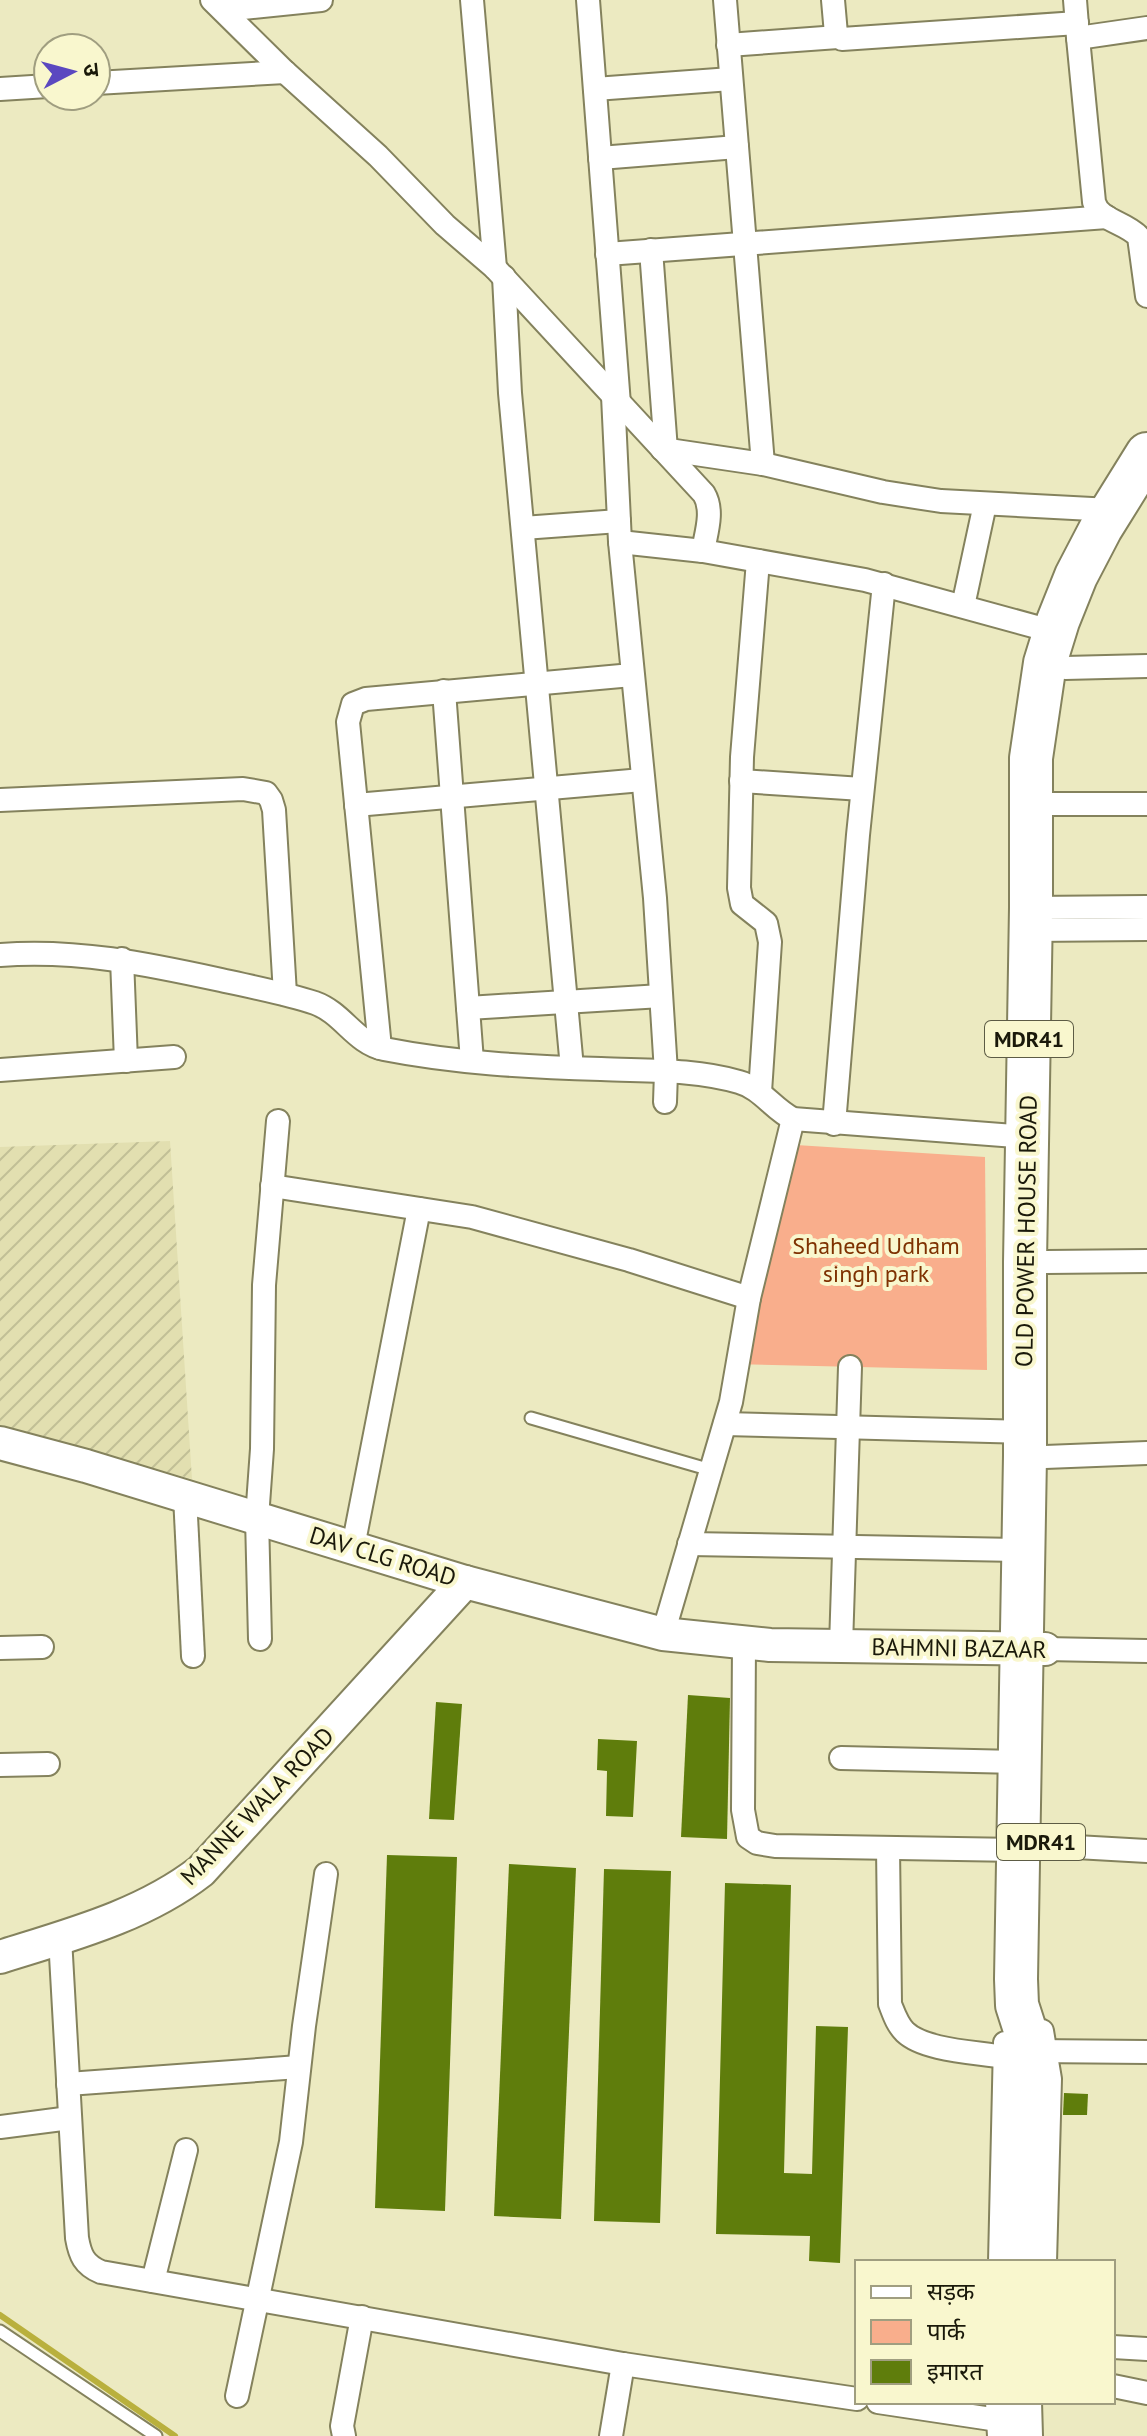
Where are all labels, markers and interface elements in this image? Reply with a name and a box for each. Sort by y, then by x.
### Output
north arrow [32,32,112,112]
text: उ [77,62,107,79]
road number: MDR41 [985,1021,1073,1057]
street label: OLD POWER HOUSE ROAD [1008,1095,1044,1367]
park label: Shaheed Udham singh park [792,1230,960,1289]
street label: DAV CLG ROAD [306,1519,460,1593]
street label: BAHMNI BAZAAR [871,1631,1047,1665]
street label: MANNE WALA ROAD [174,1720,340,1892]
road number: MDR41 [997,1824,1085,1860]
legend [855,2260,1115,2404]
text: सड़क [927,2276,975,2307]
text: पार्क [927,2316,966,2347]
text: इमारत [927,2356,984,2387]

